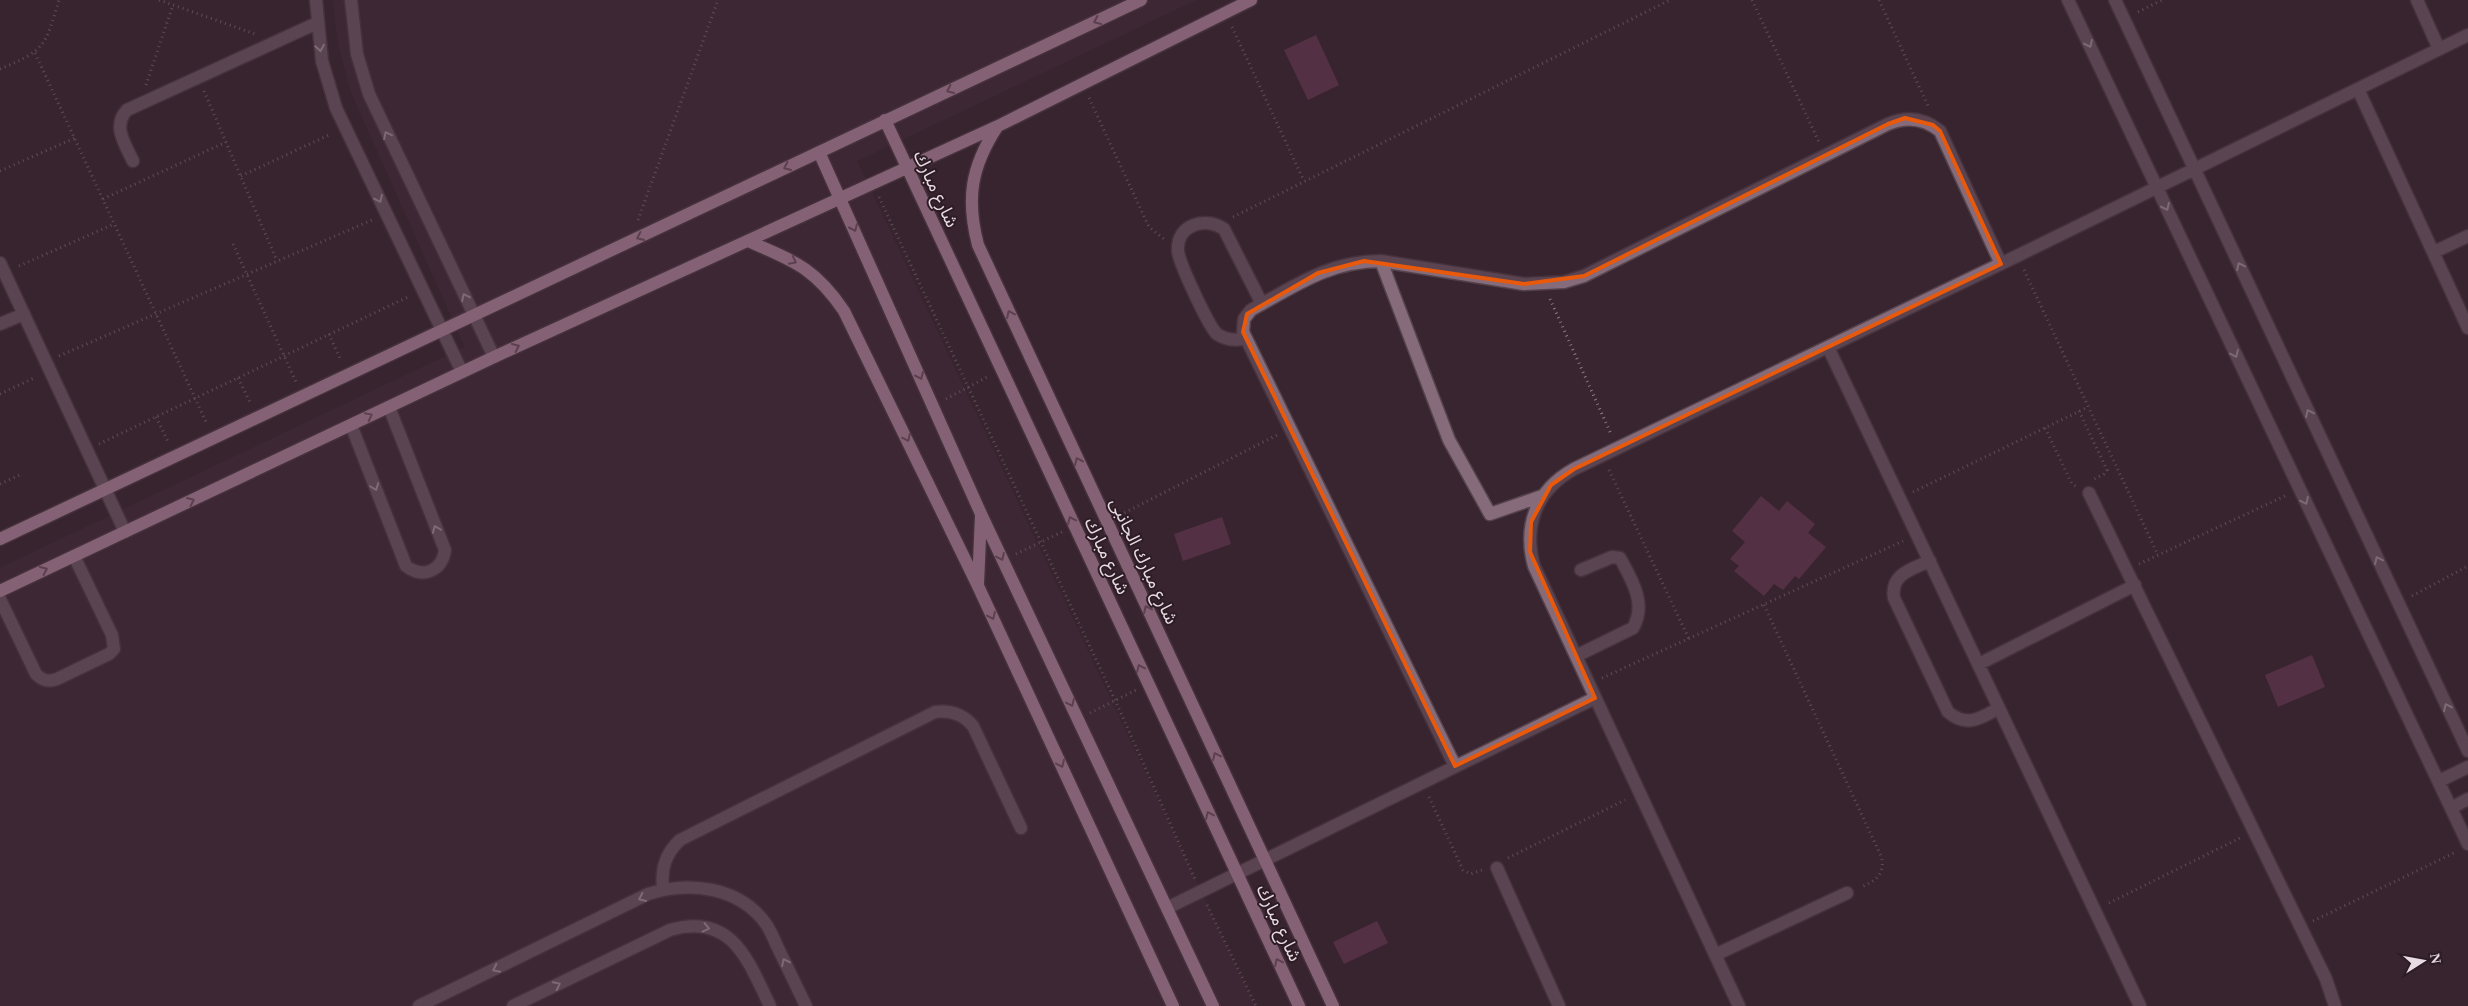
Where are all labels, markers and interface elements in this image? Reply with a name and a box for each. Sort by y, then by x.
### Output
one-way arrow [1093,14,1102,25]
one-way arrow [2083,39,2093,48]
one-way arrow [315,44,325,53]
one-way arrow [946,84,955,94]
one-way arrow [383,131,393,140]
street label: شارع مبارك [906,147,962,232]
one-way arrow [783,161,792,171]
one-way arrow [373,194,383,203]
one-way arrow [2159,202,2170,211]
one-way arrow [848,223,858,232]
one-way arrow [636,230,645,241]
one-way arrow [788,255,797,265]
one-way arrow [2235,262,2246,271]
one-way arrow [461,293,471,302]
one-way arrow [1005,310,1016,319]
one-way arrow [511,342,520,353]
one-way arrow [2229,349,2239,358]
one-way arrow [914,371,924,380]
one-way arrow [2304,409,2315,418]
one-way arrow [364,412,373,422]
one-way arrow [901,433,911,442]
one-way arrow [1074,457,1085,466]
one-way arrow [369,482,379,491]
street label: شارع مبارك الجانبى [1102,495,1182,629]
one-way arrow [2299,496,2309,505]
one-way arrow [186,497,195,507]
street label: شارع مبارك [1077,514,1133,599]
one-way arrow [1067,516,1078,525]
one-way arrow [432,525,443,534]
one-way arrow [995,551,1005,560]
one-way arrow [2374,556,2384,565]
one-way arrow [39,566,48,577]
one-way arrow [1143,605,1153,614]
one-way arrow [986,611,997,620]
one-way arrow [1136,664,1146,673]
one-way arrow [1064,698,1074,707]
one-way arrow [2443,703,2453,712]
one-way arrow [1212,752,1222,761]
one-way arrow [1054,759,1065,768]
one-way arrow [1204,811,1215,820]
street label: شارع مبارك [1249,881,1305,966]
one-way arrow [638,891,647,902]
one-way arrow [702,922,711,933]
north arrow [2398,936,2448,986]
text: N [2427,952,2444,965]
one-way arrow [781,958,791,967]
one-way arrow [1274,958,1284,967]
one-way arrow [492,962,501,972]
one-way arrow [552,981,561,991]

